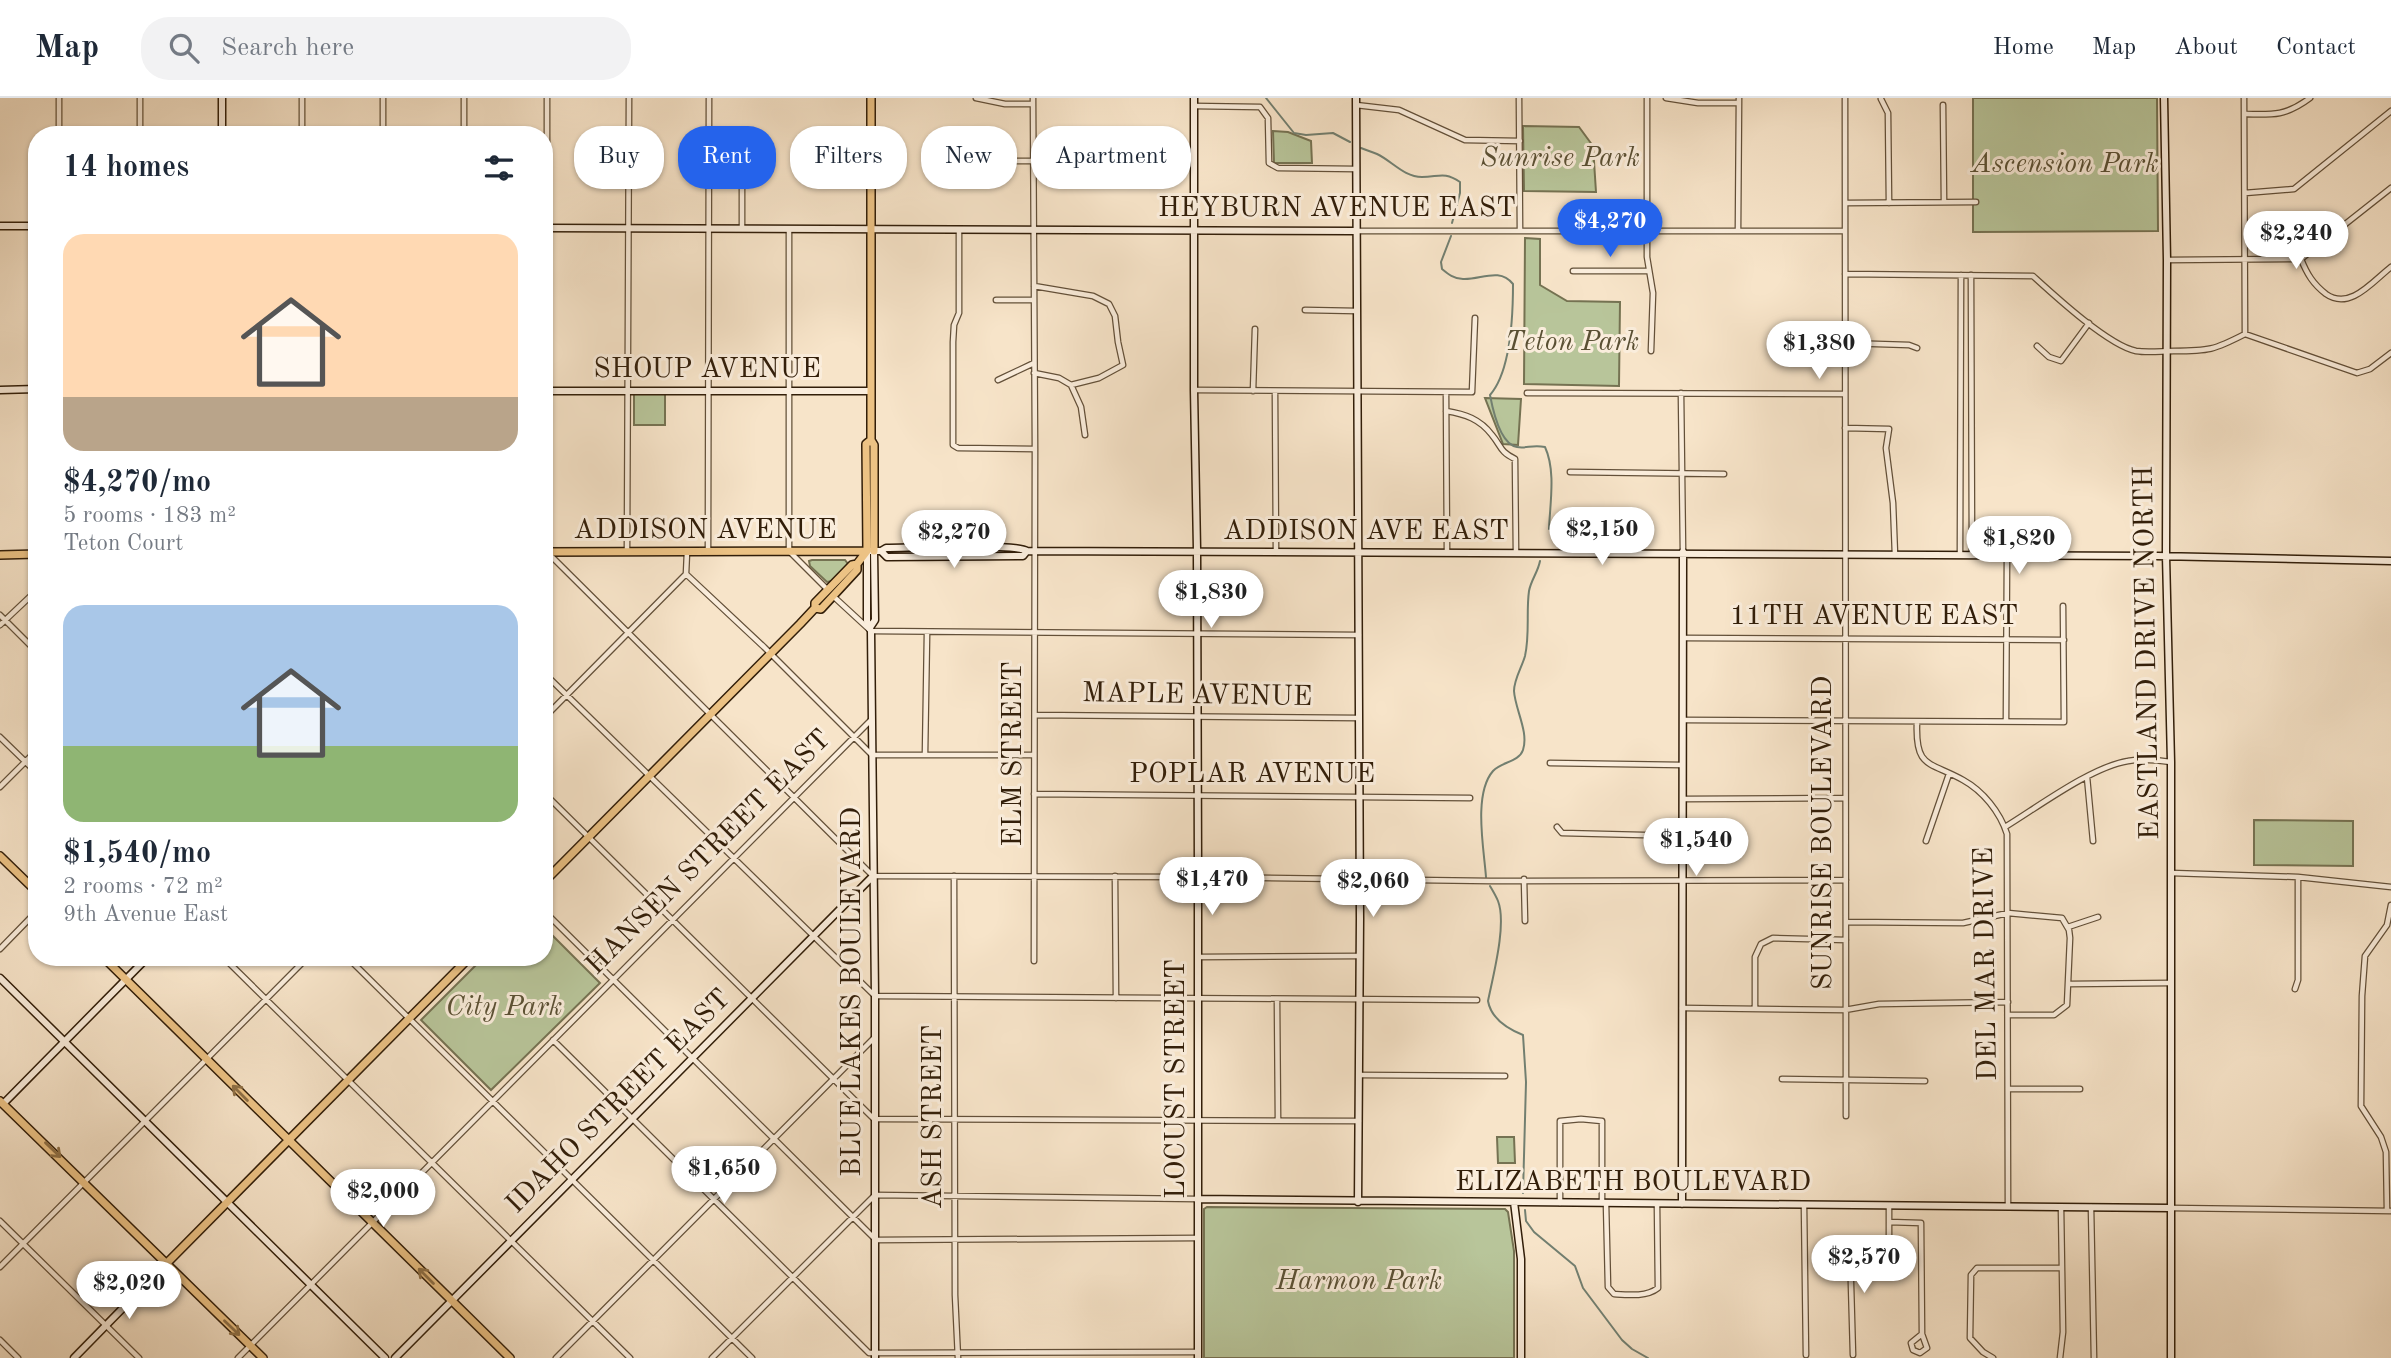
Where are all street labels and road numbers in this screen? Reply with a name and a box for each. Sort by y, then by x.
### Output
street label: HEYBURN AVENUE EAST [1158,195,1516,223]
street label: SHOUP AVENUE [593,356,821,384]
street label: EASTLAND DRIVE NORTH [2131,466,2165,840]
street label: ADDISON AVENUE [574,517,836,545]
street label: ADDISON AVE EAST [1223,518,1509,546]
street label: 11TH AVENUE EAST [1730,603,2018,631]
street label: ELM STREET [1000,661,1028,847]
street label: SUNRISE BOULEVARD [1810,676,1838,990]
street label: MAPLE AVENUE [1082,680,1312,712]
street label: HANSEN STREET EAST [581,725,837,981]
street label: POPLAR AVENUE [1129,761,1375,789]
street label: BLUE LAKES BOULEVARD [839,807,867,1177]
street label: DEL MAR DRIVE [1971,847,2003,1081]
street label: LOCUST STREET [1163,959,1191,1199]
street label: IDAHO STREET EAST [502,985,736,1219]
street label: ASH STREET [920,1025,948,1209]
street label: ELIZABETH BOULEVARD [1455,1169,1811,1197]

